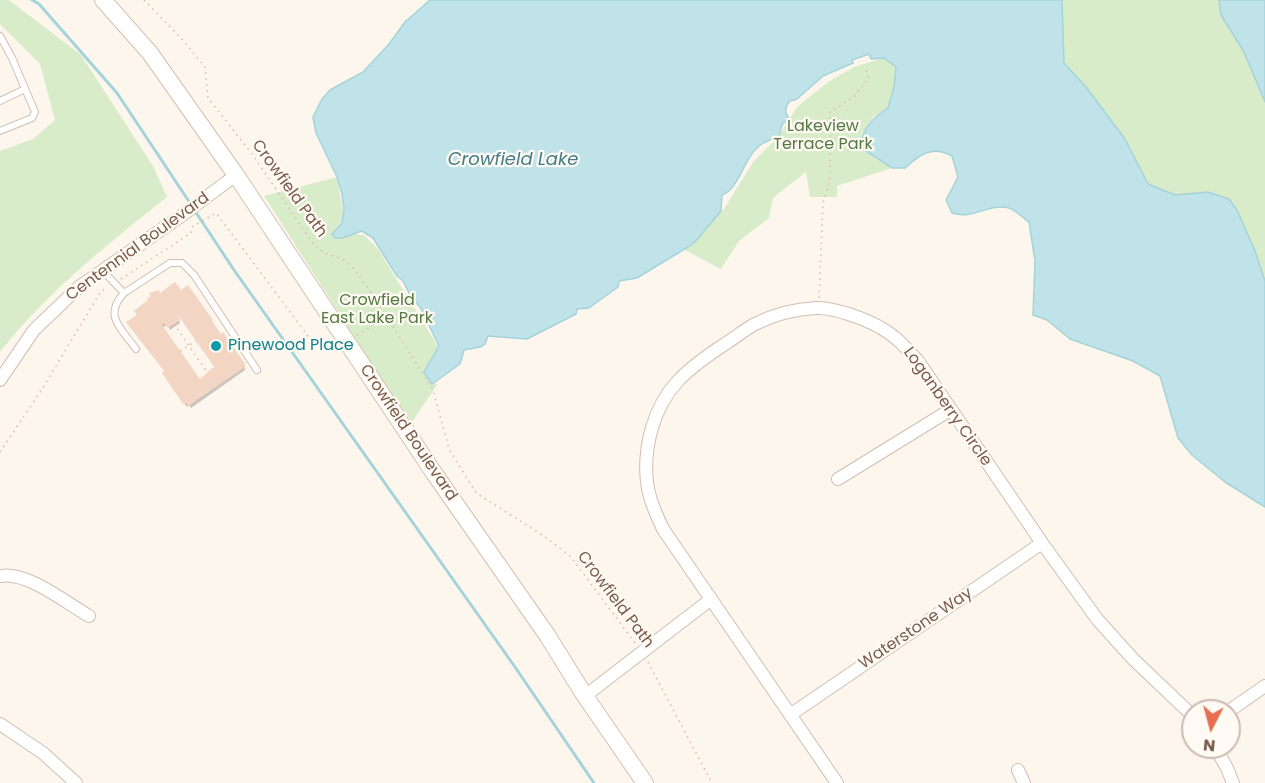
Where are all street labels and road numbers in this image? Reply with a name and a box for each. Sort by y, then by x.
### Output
street label: Crowfield Path [247,136,331,242]
street label: Centennial Boulevard [63,189,213,305]
street label: Loganberry Circle [899,344,995,470]
street label: Crowfield Boulevard [355,361,461,505]
street label: Crowfield Path [572,548,658,652]
street label: Waterstone Way [856,584,976,674]

